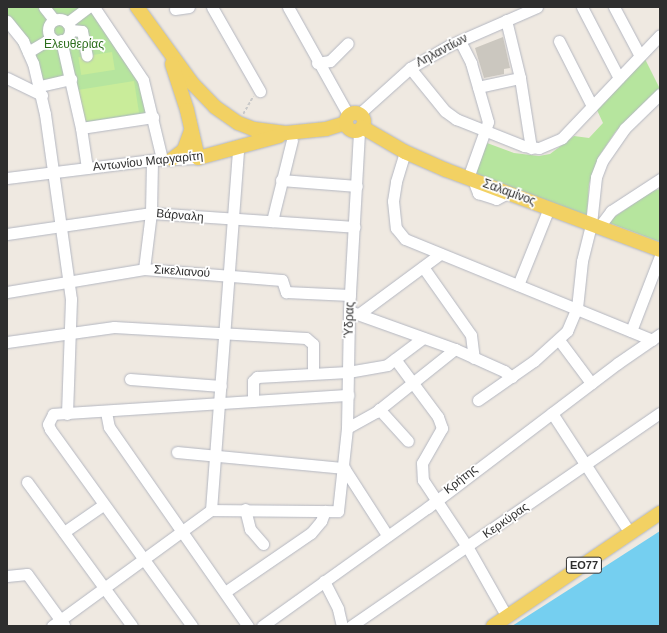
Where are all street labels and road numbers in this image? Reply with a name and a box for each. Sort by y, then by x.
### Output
street label: Ληλαντίων [414,31,470,71]
street label: Αντωνίου Μαργαρίτη [92,149,204,175]
street label: Σαλαμίνος [481,177,537,209]
street label: Βάρναλη [156,207,204,225]
street label: Σικελιανού [153,263,211,281]
street label: Ύδρας [342,302,358,338]
street label: Κρήτης [441,462,481,498]
street label: Κερκύρας [480,500,532,542]
road number: ΕΟ77 [565,556,603,574]

